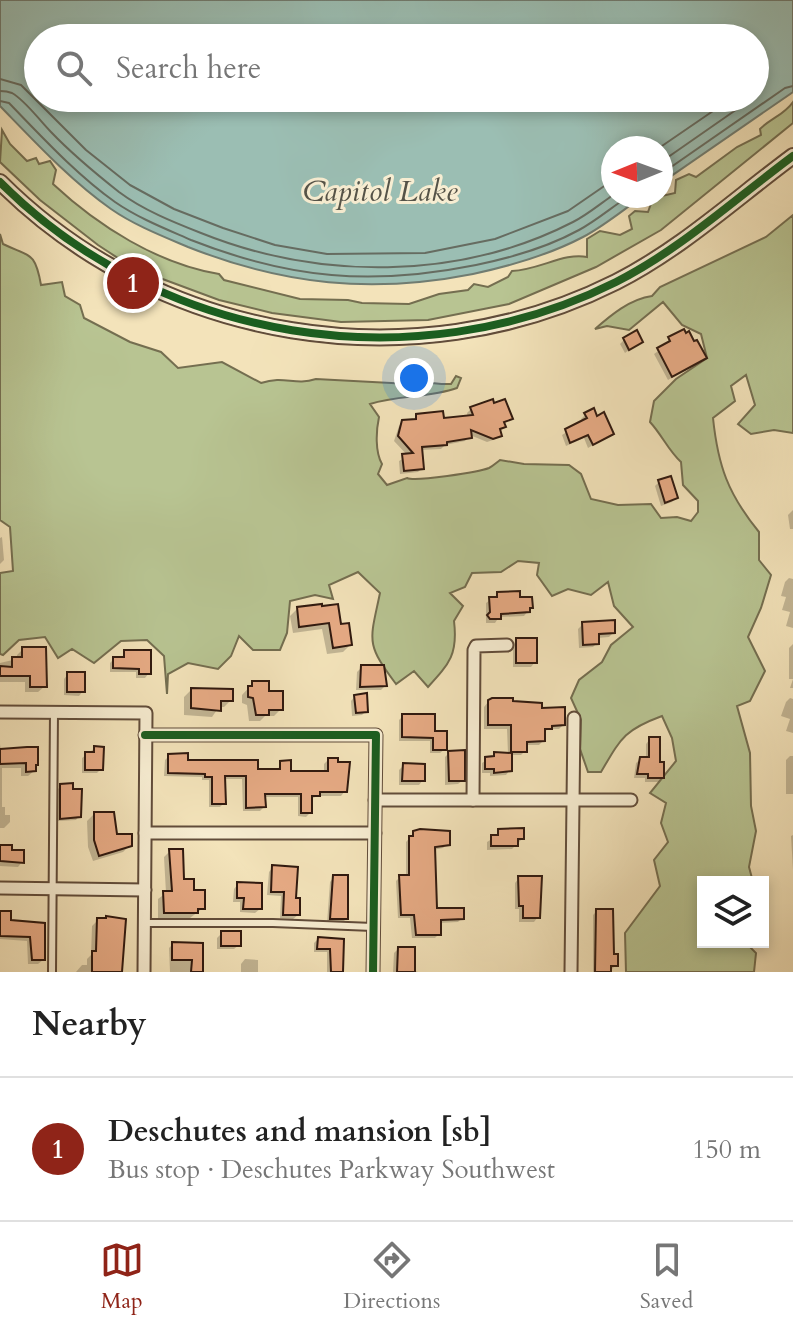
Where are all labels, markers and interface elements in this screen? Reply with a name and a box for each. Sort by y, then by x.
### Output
search box [24,24,769,112]
icon: search [52,46,96,90]
text: Search here [116,48,261,89]
north arrow [601,136,673,208]
water label: Capitol Lake [302,171,458,212]
pin: 1 [107,253,159,313]
your location [394,358,434,398]
map controls [697,876,769,948]
button: layers [697,876,769,948]
text: Nearby [32,1001,147,1047]
text: Deschutes and mansion [sb] [108,1111,491,1152]
text: 1 [51,1132,65,1167]
text: 150 m [692,1132,761,1167]
text: Bus stop · Deschutes Parkway Southwest [108,1152,555,1187]
tab: Map [100,1238,144,1316]
tab: Directions [343,1238,440,1316]
tab: Saved [640,1238,693,1316]

